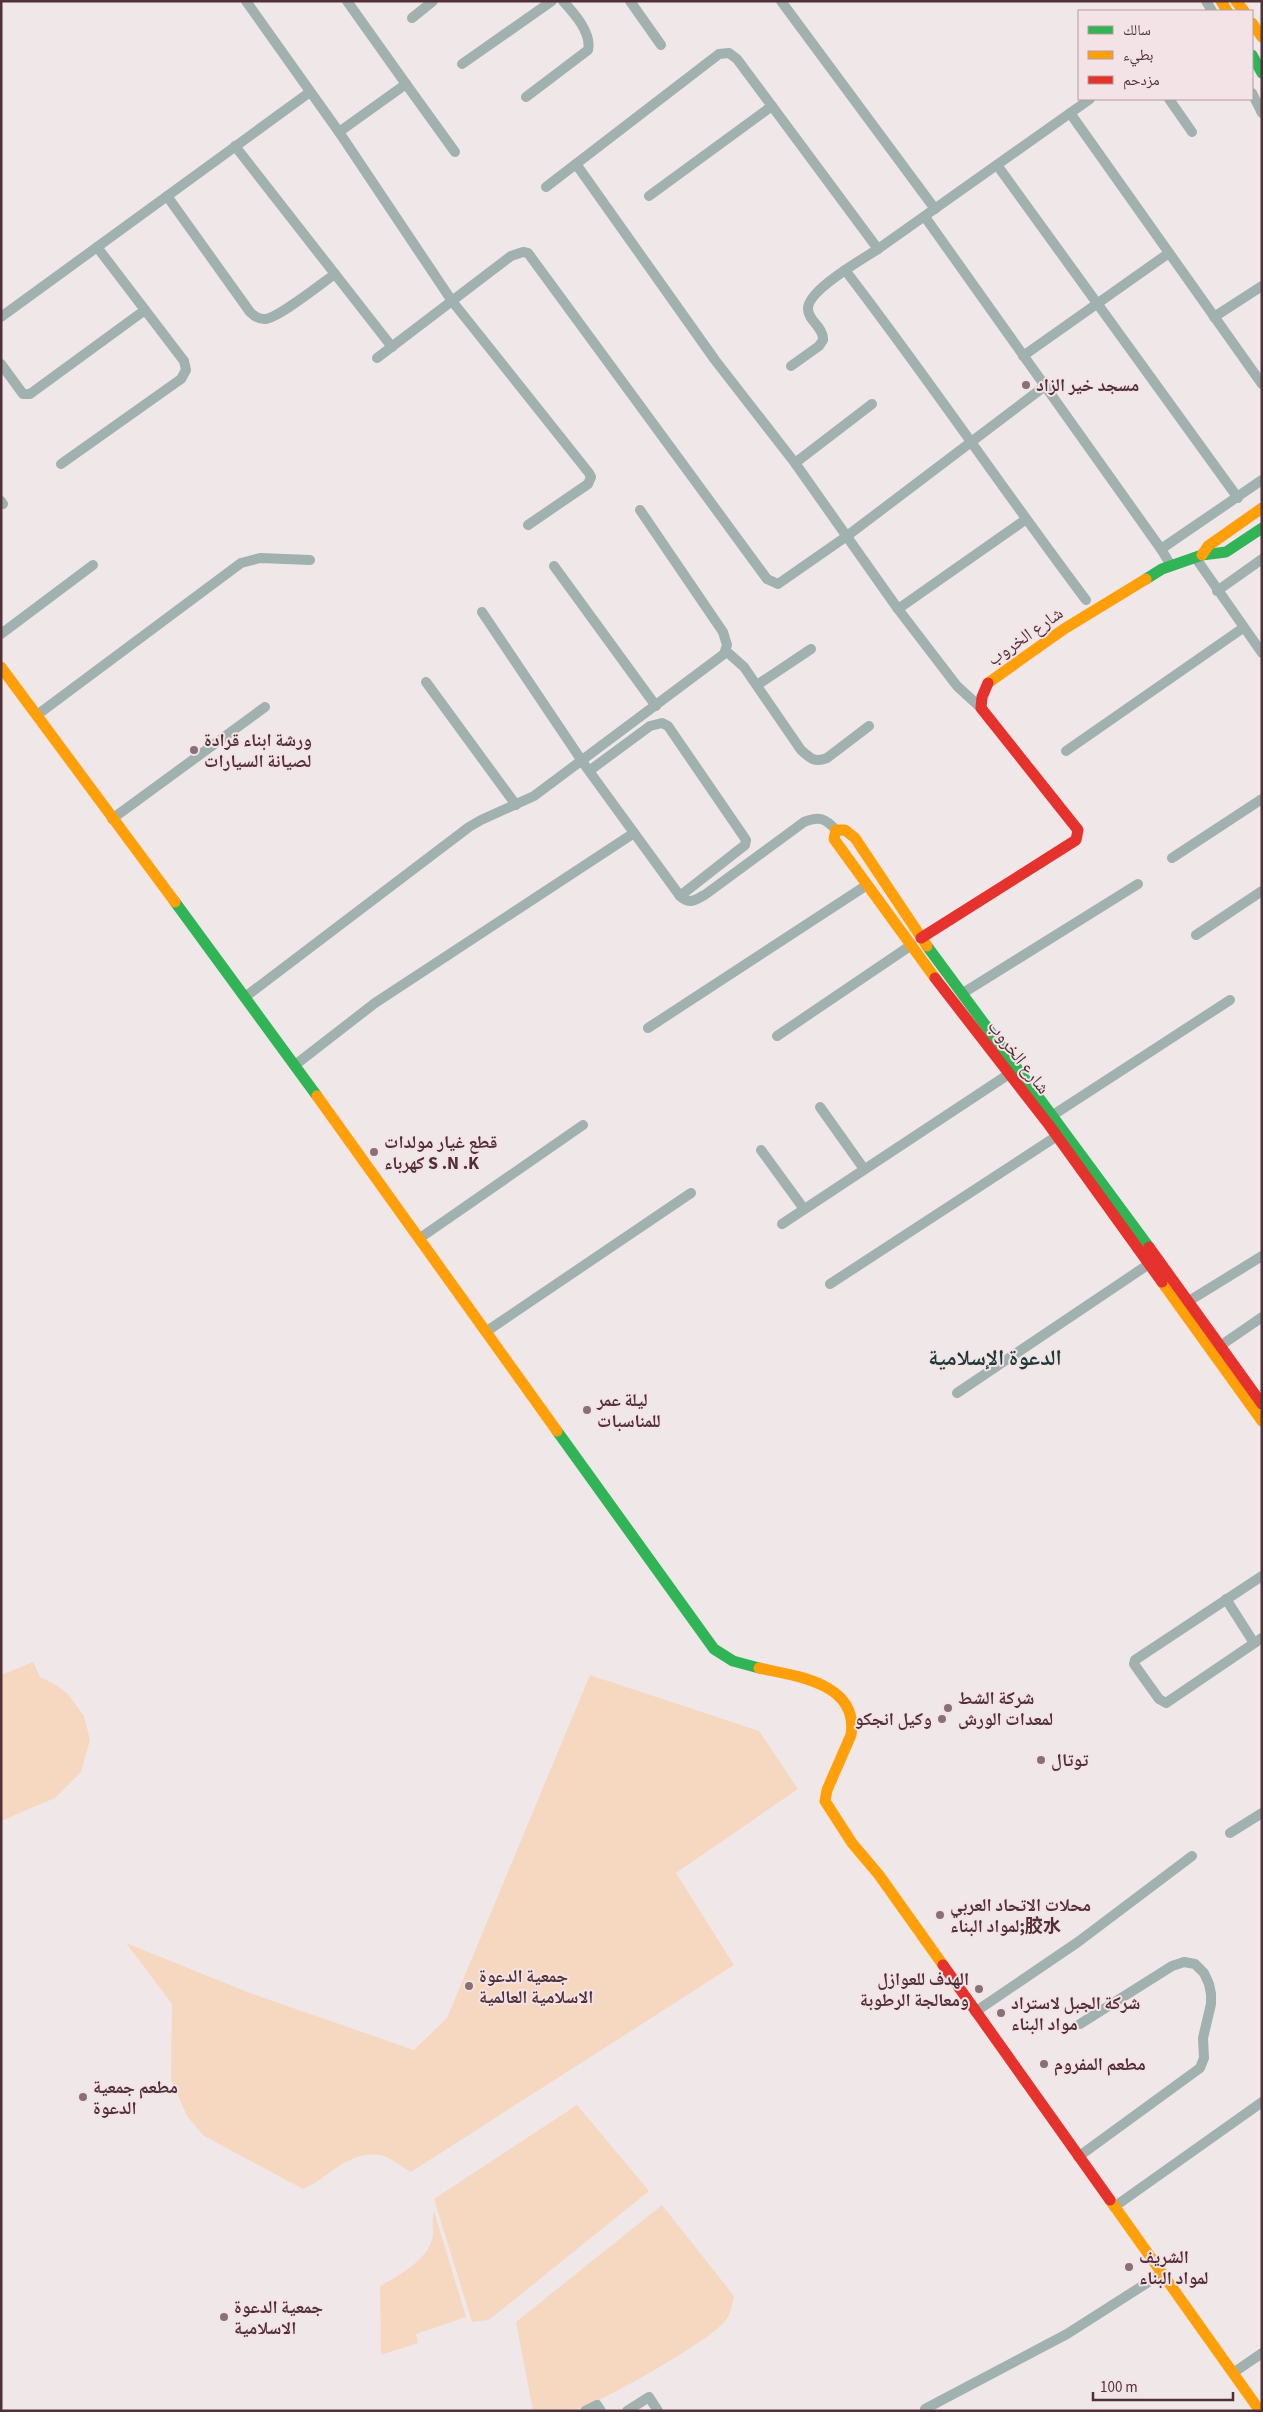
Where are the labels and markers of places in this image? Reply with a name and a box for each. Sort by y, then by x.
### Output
place label: مسجد خير الزاد [1036,373,1139,398]
marker: مسجد خير الزاد [1020,379,1032,391]
place label: ورشة ابناء قرادة لصيانة السيارات [204,728,312,774]
marker: ورشة ابناء قرادة لصيانة السيارات [188,744,200,756]
place label: قطع غيار مولدات كهرباء S .N .K [384,1130,498,1176]
marker: قطع غيار مولدات كهرباء S .N .K [368,1146,380,1158]
place label: ليلة عمر للمناسبات [596,1388,661,1434]
marker: ليلة عمر للمناسبات [581,1404,593,1416]
place label: شركة الشط لمعدات الورش [958,1686,1053,1732]
marker: شركة الشط لمعدات الورش [942,1702,954,1714]
place label: وكيل انجكو [855,1707,932,1732]
marker: وكيل انجكو [936,1713,948,1725]
place label: توتال [1051,1748,1089,1773]
marker: توتال [1035,1754,1047,1766]
place label: محلات الاتحاد العربي لمواد البناء;胶水 [950,1893,1091,1939]
marker: محلات الاتحاد العربي لمواد البناء;胶水 [934,1909,946,1921]
place label: جمعية الدعوة الاسلامية العالمية [479,1964,593,2010]
place label: الهدف للعوازل ومعالجة الرطوبة [860,1967,969,2013]
marker: جمعية الدعوة الاسلامية العالمية [463,1980,475,1992]
marker: الهدف للعوازل ومعالجة الرطوبة [973,1983,985,1995]
place label: شركة الجبل لاستراد مواد البناء [1011,1991,1140,2037]
marker: شركة الجبل لاستراد مواد البناء [995,2007,1007,2019]
place label: مطعم المفروم [1054,2052,1146,2077]
marker: مطعم المفروم [1038,2058,1050,2070]
place label: مطعم جمعية الدعوة [93,2075,178,2121]
marker: مطعم جمعية الدعوة [77,2091,89,2103]
place label: الشريف لمواد البناء [1139,2245,1209,2291]
marker: الشريف لمواد البناء [1123,2261,1135,2273]
place label: جمعية الدعوة الاسلامية [234,2295,323,2341]
marker: جمعية الدعوة الاسلامية [218,2311,230,2323]

